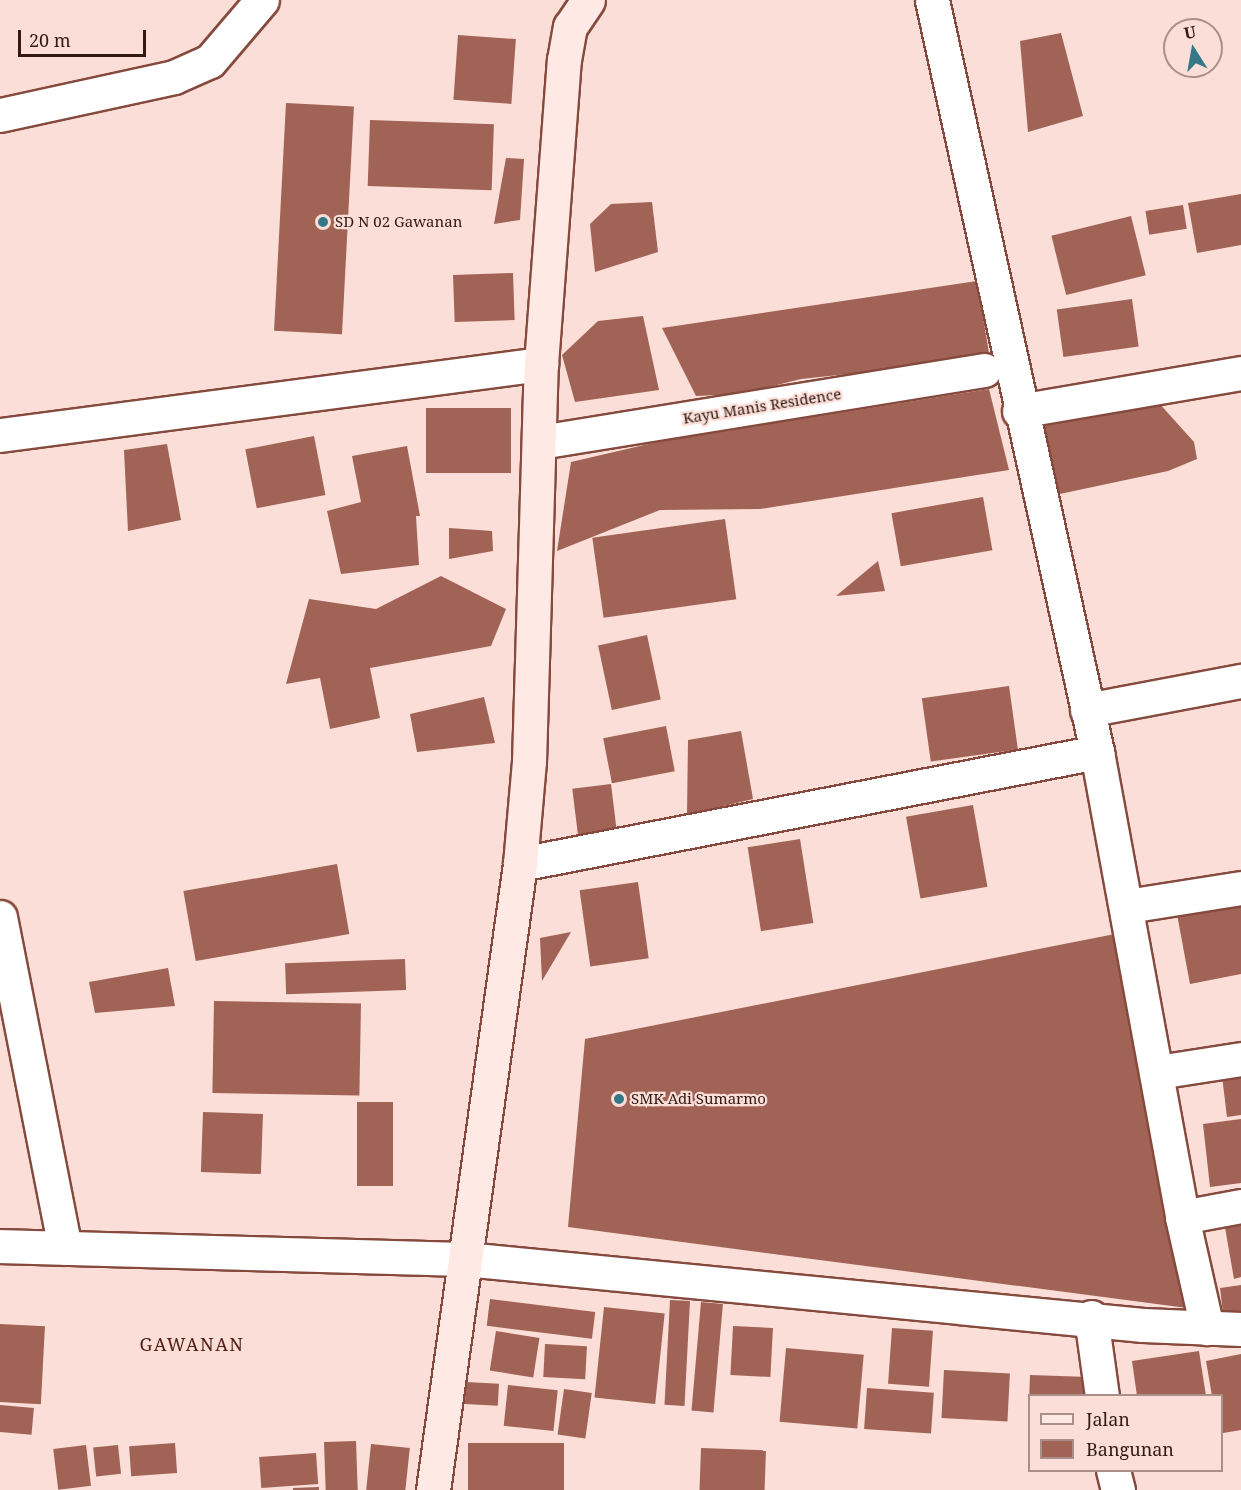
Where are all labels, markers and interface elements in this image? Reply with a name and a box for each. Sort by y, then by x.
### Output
scale bar [21,18,148,56]
north arrow [1163,18,1223,78]
text: U [1182,20,1198,44]
text: 20 m [29,28,71,52]
place label: SD N 02 Gawanan [335,213,462,231]
marker: SD N 02 Gawanan [316,215,330,229]
street label: Kayu Manis Residence [682,385,842,427]
place label: SMK Adi Sumarmo [631,1090,766,1108]
marker: SMK Adi Sumarmo [612,1092,626,1106]
district label: GAWANAN [139,1333,245,1355]
legend [1028,1394,1223,1472]
text: Jalan [1086,1407,1130,1431]
text: Bangunan [1086,1437,1174,1461]

